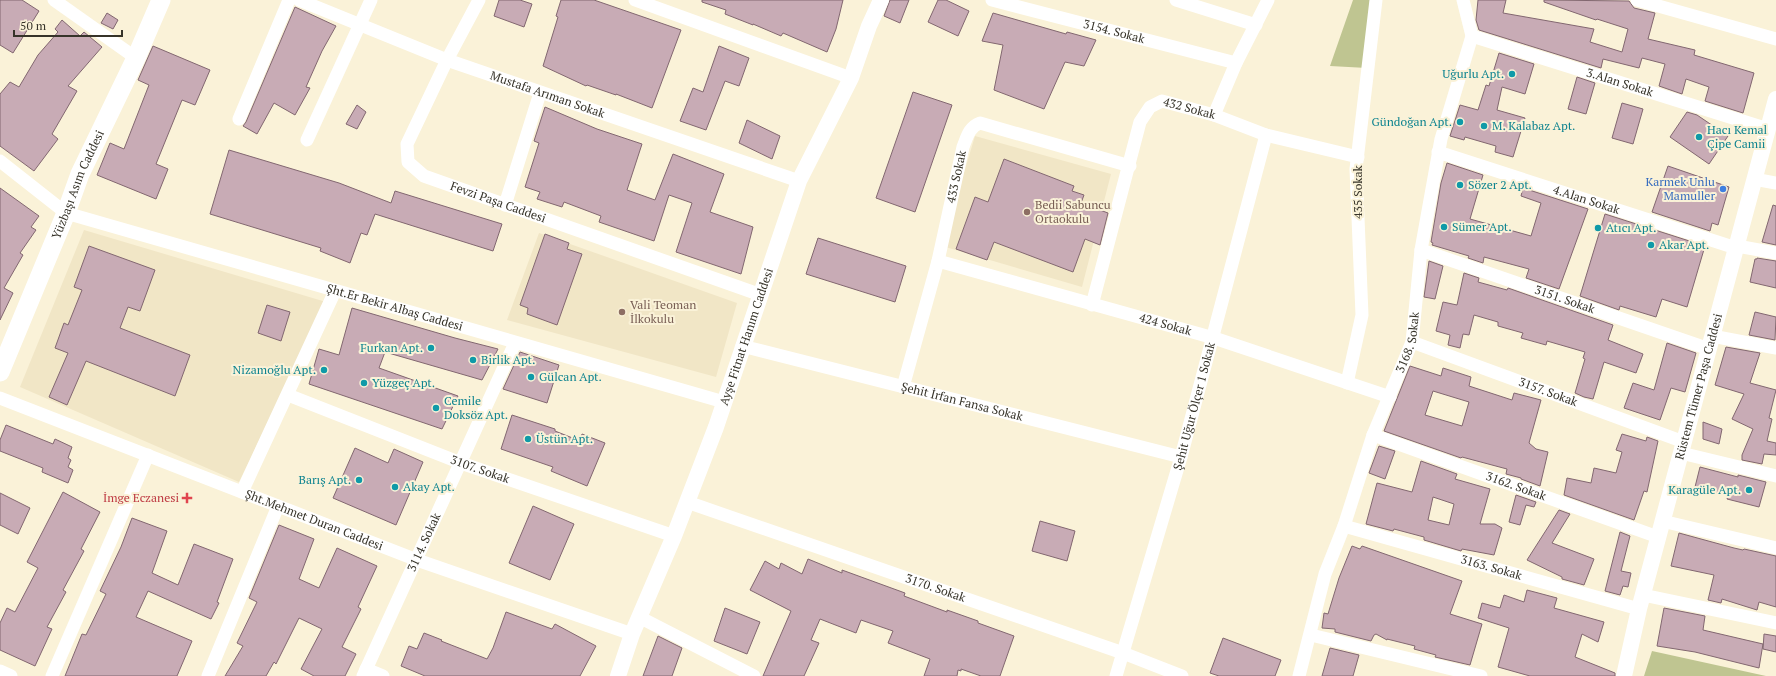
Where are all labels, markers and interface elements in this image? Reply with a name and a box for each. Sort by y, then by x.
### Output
scale bar [14,12,122,38]
street label: 3154. Sokak [1082,16,1147,46]
text: 50 m [20,18,47,33]
street label: 3.Alan Sokak [1585,64,1656,100]
place label: Uğurlu Apt. [1442,66,1504,81]
street label: Mustafa Arıman Sokak [488,67,608,121]
marker: Uğurlu Apt. [1507,69,1517,79]
street label: 432 Sokak [1162,94,1218,122]
place label: Gündoğan Apt. [1372,114,1452,129]
marker: Gündoğan Apt. [1455,117,1465,127]
place label: M. Kalabaz Apt. [1492,118,1575,133]
marker: M. Kalabaz Apt. [1479,121,1489,131]
place label: Hacı Kemal Çipe Camii [1707,122,1768,151]
street label: Yüzbaşı Asım Caddesi [48,127,107,241]
marker: Hacı Kemal Çipe Camii [1694,132,1704,142]
street label: 433 Sokak [943,148,969,204]
street label: 435 Sokak [1350,164,1365,219]
place label: Karmek Unlu Mamuller [1645,174,1715,203]
place label: Sözer 2 Apt. [1468,177,1532,192]
street label: Fevzi Paşa Caddesi [449,178,548,226]
marker: Sözer 2 Apt. [1455,180,1465,190]
street label: 4.Alan Sokak [1551,182,1623,217]
marker: Karmek Unlu Mamuller [1718,184,1728,194]
place label: Bedii Sabuncu Ortaokulu [1035,197,1111,226]
marker: Bedii Sabuncu Ortaokulu [1022,207,1032,217]
place label: Sümer Apt. [1452,219,1512,234]
place label: Atıcı Apt. [1606,220,1656,235]
marker: Sümer Apt. [1439,222,1449,232]
marker: Atıcı Apt. [1593,223,1603,233]
place label: Akar Apt. [1659,237,1709,252]
marker: Akar Apt. [1646,240,1656,250]
street label: Ayşe Fitnat Hanım Caddesi [716,266,776,407]
street label: Şht.Er Bekir Albaş Caddesi [325,280,465,334]
street label: 3151. Sokak [1533,282,1598,317]
place label: Vali Teoman İlkokulu [630,297,696,326]
marker: Vali Teoman İlkokulu [617,307,627,317]
street label: 424 Sokak [1138,309,1194,339]
street label: 3168. Sokak [1392,310,1422,375]
street label: Rüstem Tümer Paşa Caddesi [1671,311,1725,461]
place label: Furkan Apt. [360,340,423,355]
street label: Şehit Uğur Ölçer 1 Sokak [1170,340,1218,472]
marker: Furkan Apt. [426,343,436,353]
place label: Birlik Apt. [481,352,535,367]
marker: Birlik Apt. [468,355,478,365]
place label: Nizamoğlu Apt. [233,362,316,377]
marker: Nizamoğlu Apt. [319,365,329,375]
place label: Gülcan Apt. [539,369,602,384]
marker: Gülcan Apt. [526,372,536,382]
street label: 3157. Sokak [1517,374,1581,410]
place label: Yüzgeç Apt. [372,375,435,390]
marker: Yüzgeç Apt. [359,378,369,388]
street label: Şehit İrfan Fansa Sokak [900,379,1025,424]
place label: Cemile Doksöz Apt. [444,393,508,422]
marker: Cemile Doksöz Apt. [431,403,441,413]
place label: Üstün Apt. [536,431,593,446]
marker: Üstün Apt. [523,434,533,444]
street label: 3107. Sokak [448,452,513,486]
street label: 3162. Sokak [1484,468,1549,504]
place label: Barış Apt. [299,472,351,487]
marker: Barış Apt. [354,475,364,485]
place label: Akay Apt. [403,479,455,494]
marker: Akay Apt. [390,482,400,492]
place label: Karagüle Apt. [1668,482,1741,497]
marker: Karagüle Apt. [1744,485,1754,495]
street label: Şht.Mehmet Duran Caddesi [243,486,386,553]
place label: İmge Eczanesi [103,490,179,505]
marker: İmge Eczanesi [182,493,192,503]
street label: 3114. Sokak [404,510,444,574]
street label: 3163. Sokak [1459,551,1525,583]
street label: 3170. Sokak [903,570,969,605]

